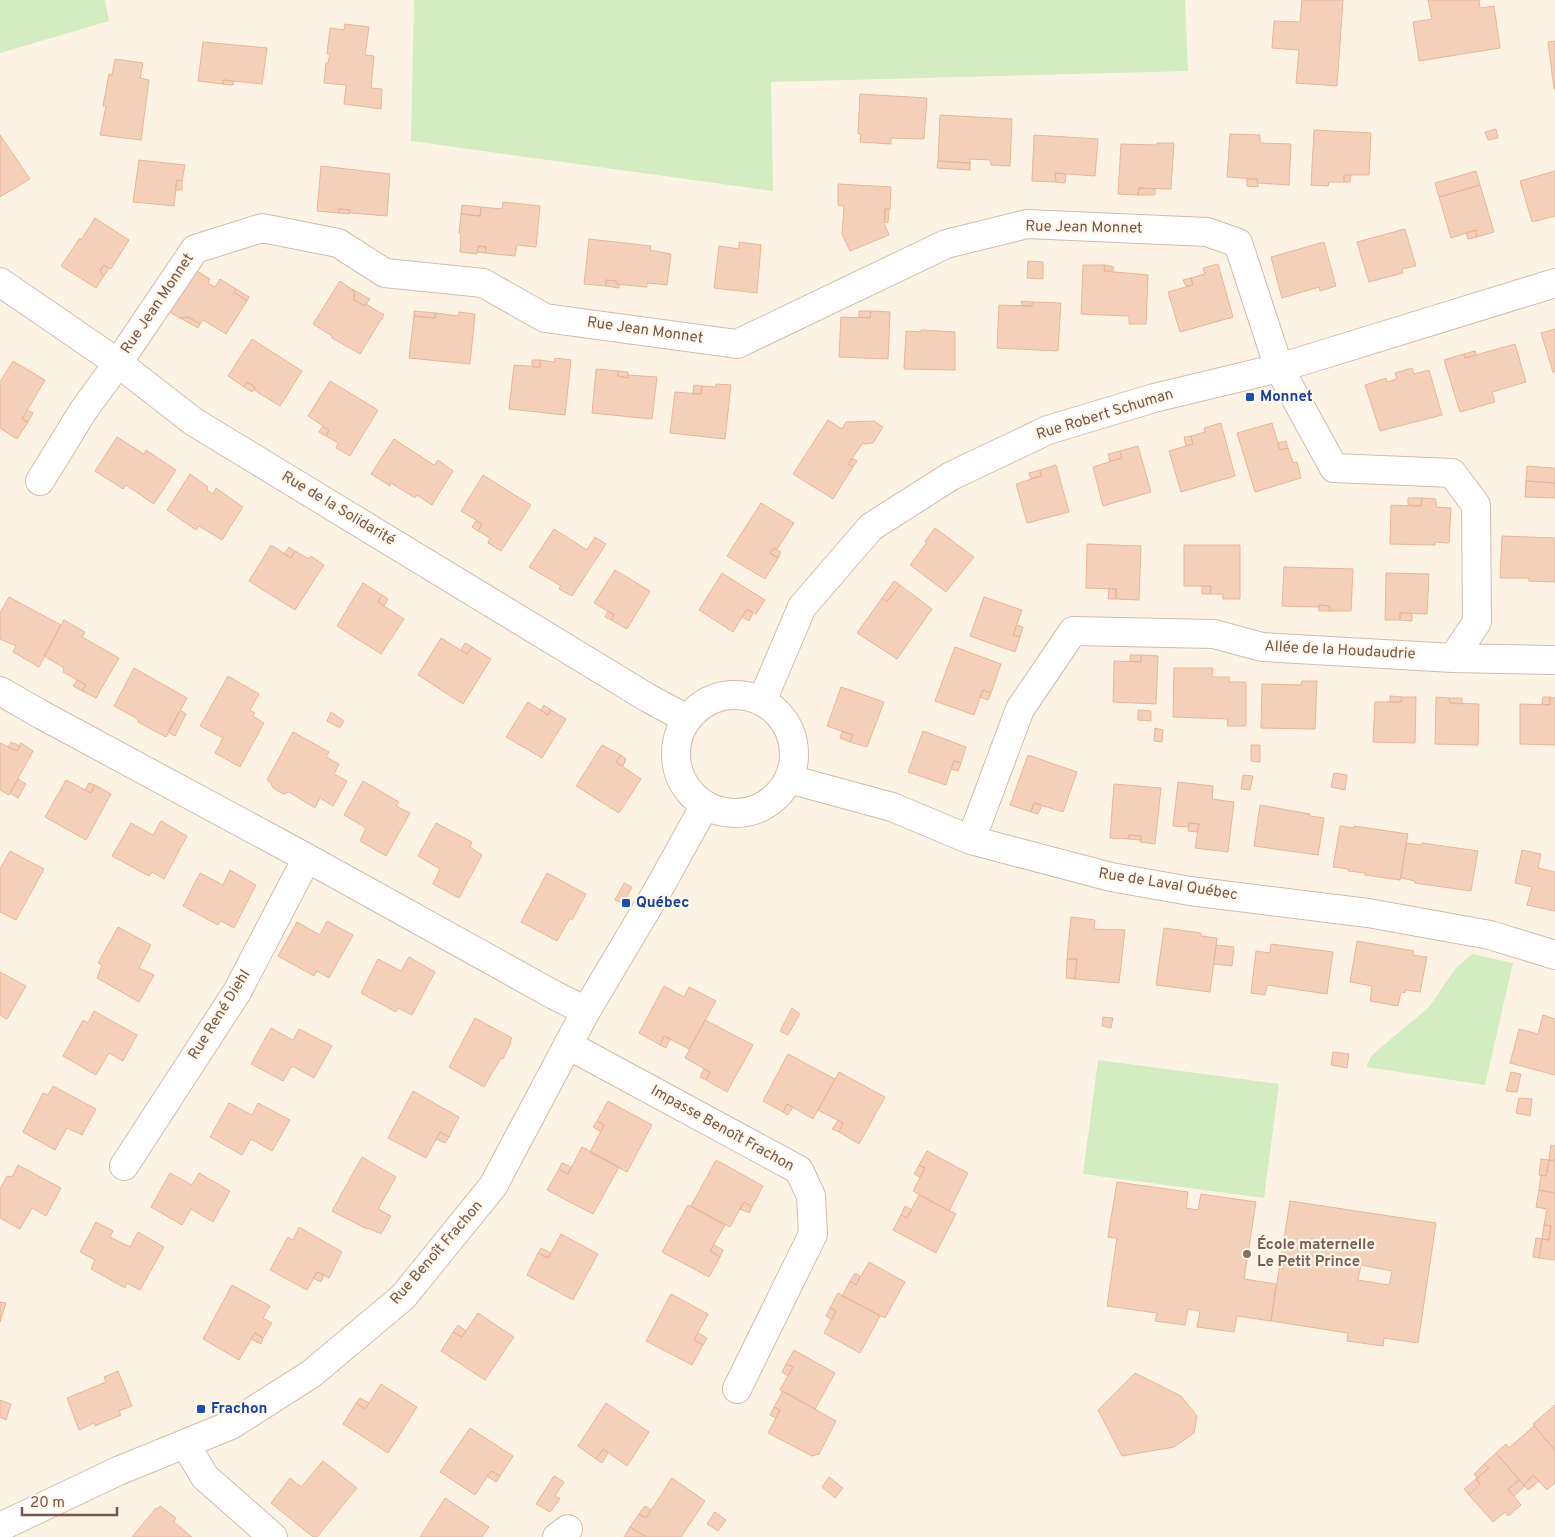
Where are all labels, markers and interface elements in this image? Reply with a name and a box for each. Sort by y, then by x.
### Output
street label: Rue Jean Monnet [1025,217,1143,239]
street label: Rue Jean Monnet [117,250,199,358]
street label: Rue Jean Monnet [586,313,704,349]
street label: Rue Robert Schuman [1034,385,1176,445]
place label: Monnet [1260,388,1313,407]
marker: Monnet [1244,391,1256,403]
street label: Rue de la Solidarité [278,467,398,551]
street label: Allée de la Houdaudrie [1264,638,1416,664]
street label: Rue de Laval Québec [1097,865,1239,905]
place label: Québec [636,894,689,913]
marker: Québec [620,897,632,909]
street label: Rue René Diehl [185,967,255,1063]
street label: Impasse Benoît Frachon [647,1082,797,1176]
street label: Rue Benoît Frachon [387,1197,487,1309]
place label: École maternelle Le Petit Prince [1257,1235,1375,1272]
marker: École maternelle Le Petit Prince [1241,1248,1253,1260]
place label: Frachon [211,1400,267,1419]
marker: Frachon [195,1403,207,1415]
scale bar [22,1484,118,1516]
text: 20 m [30,1494,65,1513]

